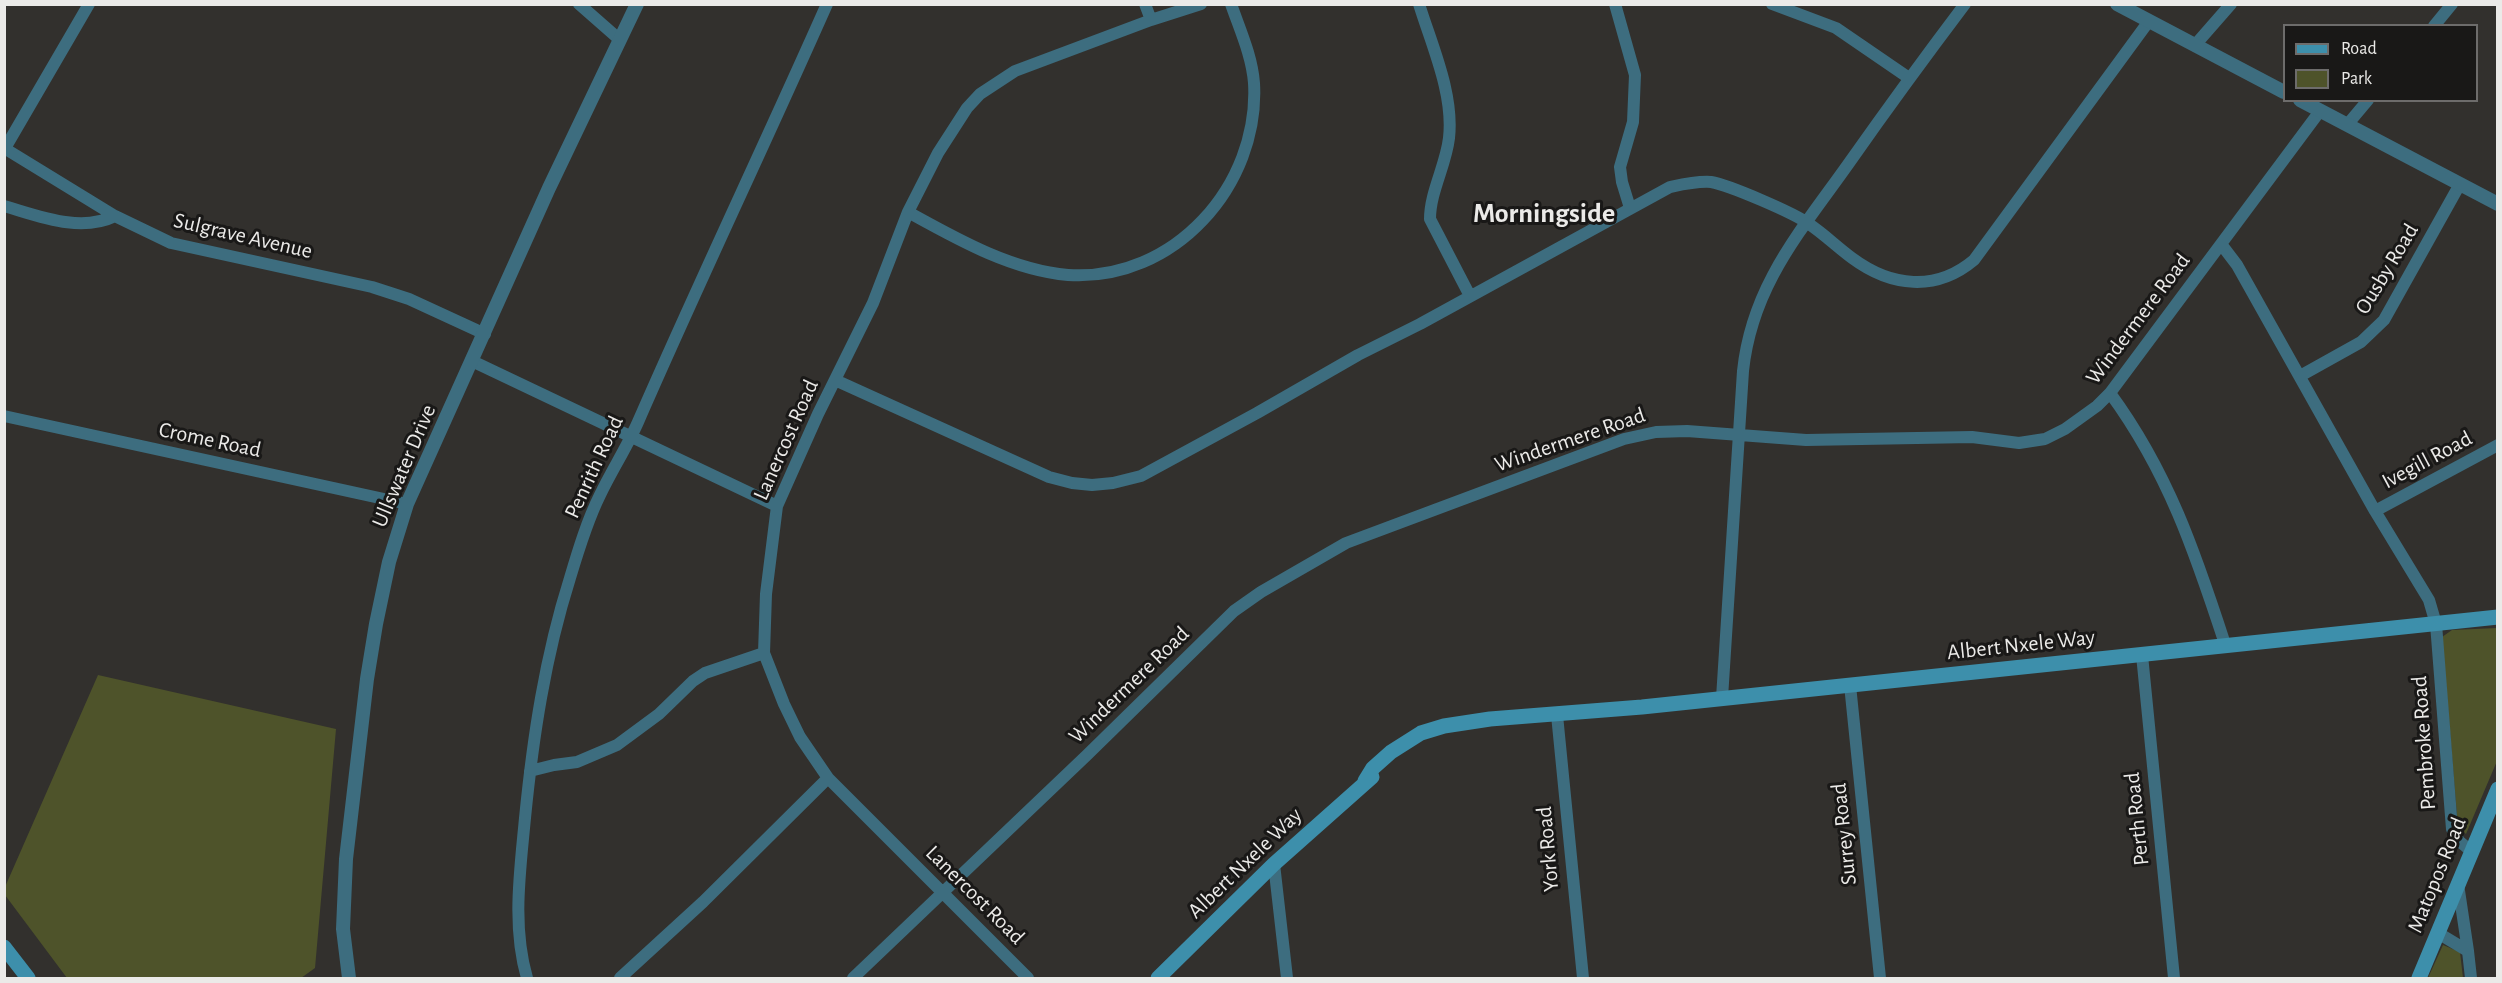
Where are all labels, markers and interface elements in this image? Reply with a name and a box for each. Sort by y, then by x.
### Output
legend [2283,24,2478,102]
text: Road [2341,40,2377,58]
text: Park [2341,70,2372,88]
district label: Morningside [1473,197,1615,231]
street label: Sulgrave Avenue [171,207,315,265]
street label: Ousby Road [2350,219,2424,319]
street label: Windermere Road [2080,248,2196,390]
street label: Lanercost Road [748,375,824,505]
street label: Ullswater Drive [366,401,442,531]
street label: Windermere Road [1491,402,1649,478]
street label: Penrith Road [559,412,629,522]
street label: Crome Road [156,416,264,464]
street label: Ivegill Road [2377,425,2477,495]
street label: Windermere Road [1063,621,1195,749]
street label: Albert Nxele Way [1946,624,2096,666]
street label: Pembroke Road [2406,675,2442,811]
street label: Perth Road [2119,771,2155,867]
street label: Surrey Road [1826,782,1862,886]
street label: Albert Nxele Way [1182,802,1308,924]
street label: York Road [1531,805,1565,893]
street label: Matopos Road [2402,813,2472,937]
street label: Lanercost Road [920,840,1030,950]

